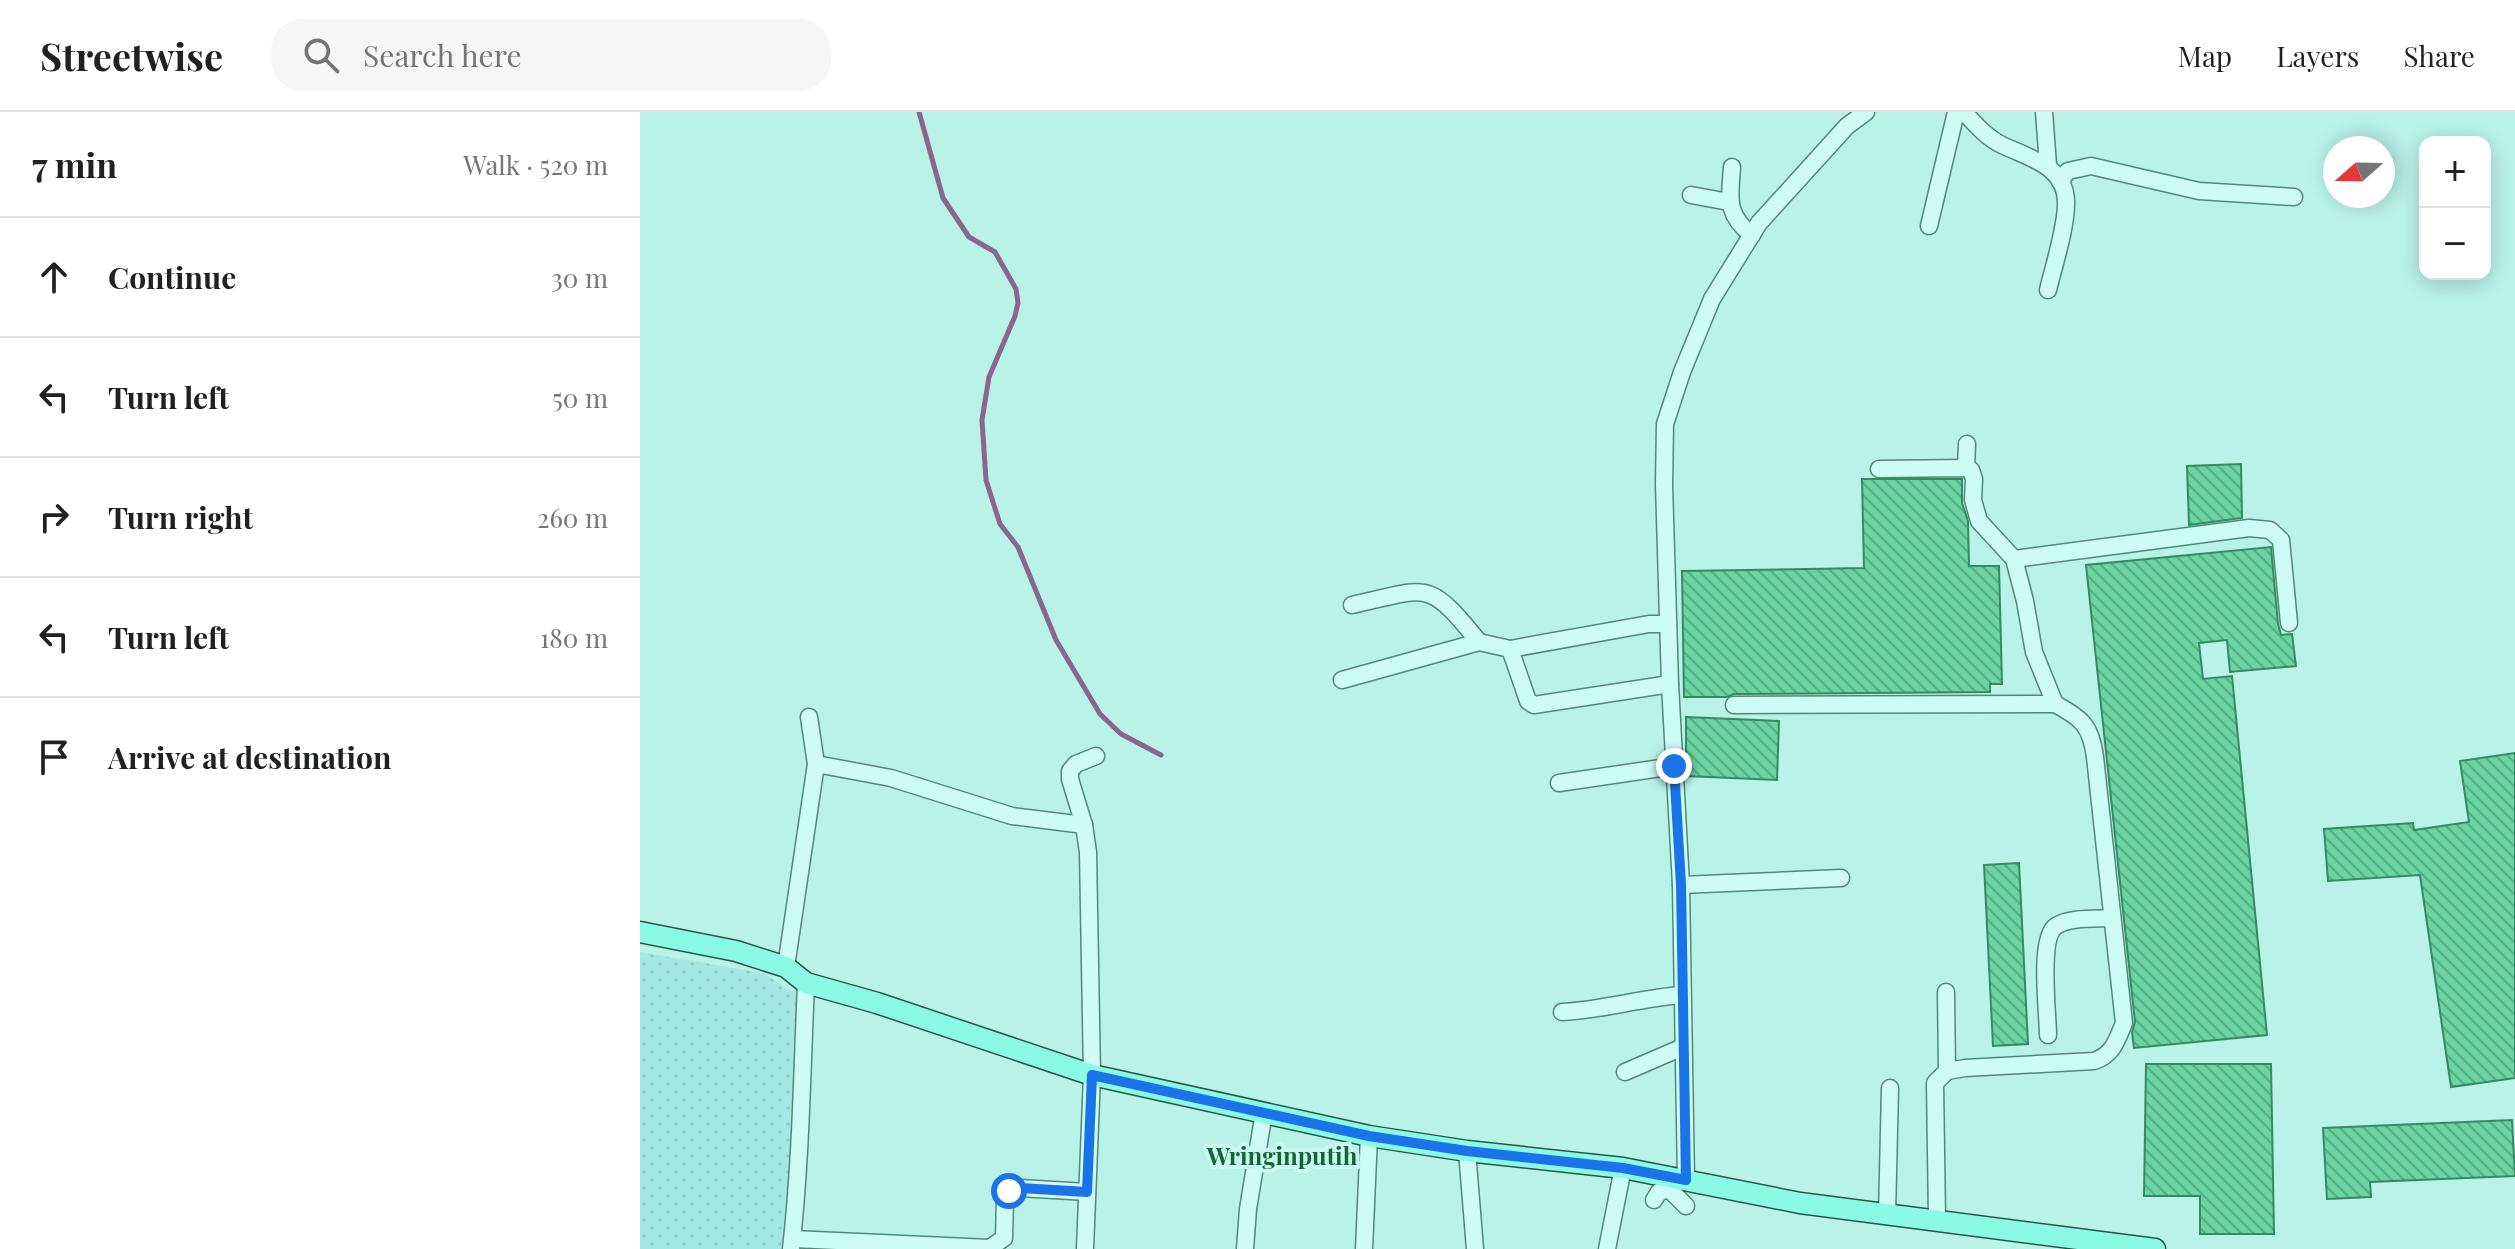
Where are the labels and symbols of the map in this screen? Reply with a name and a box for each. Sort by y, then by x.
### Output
north arrow [2323,136,2395,208]
route end [1656,748,1692,784]
district label: Wringinputih [1206,1139,1358,1171]
route start [991,1173,1027,1209]

